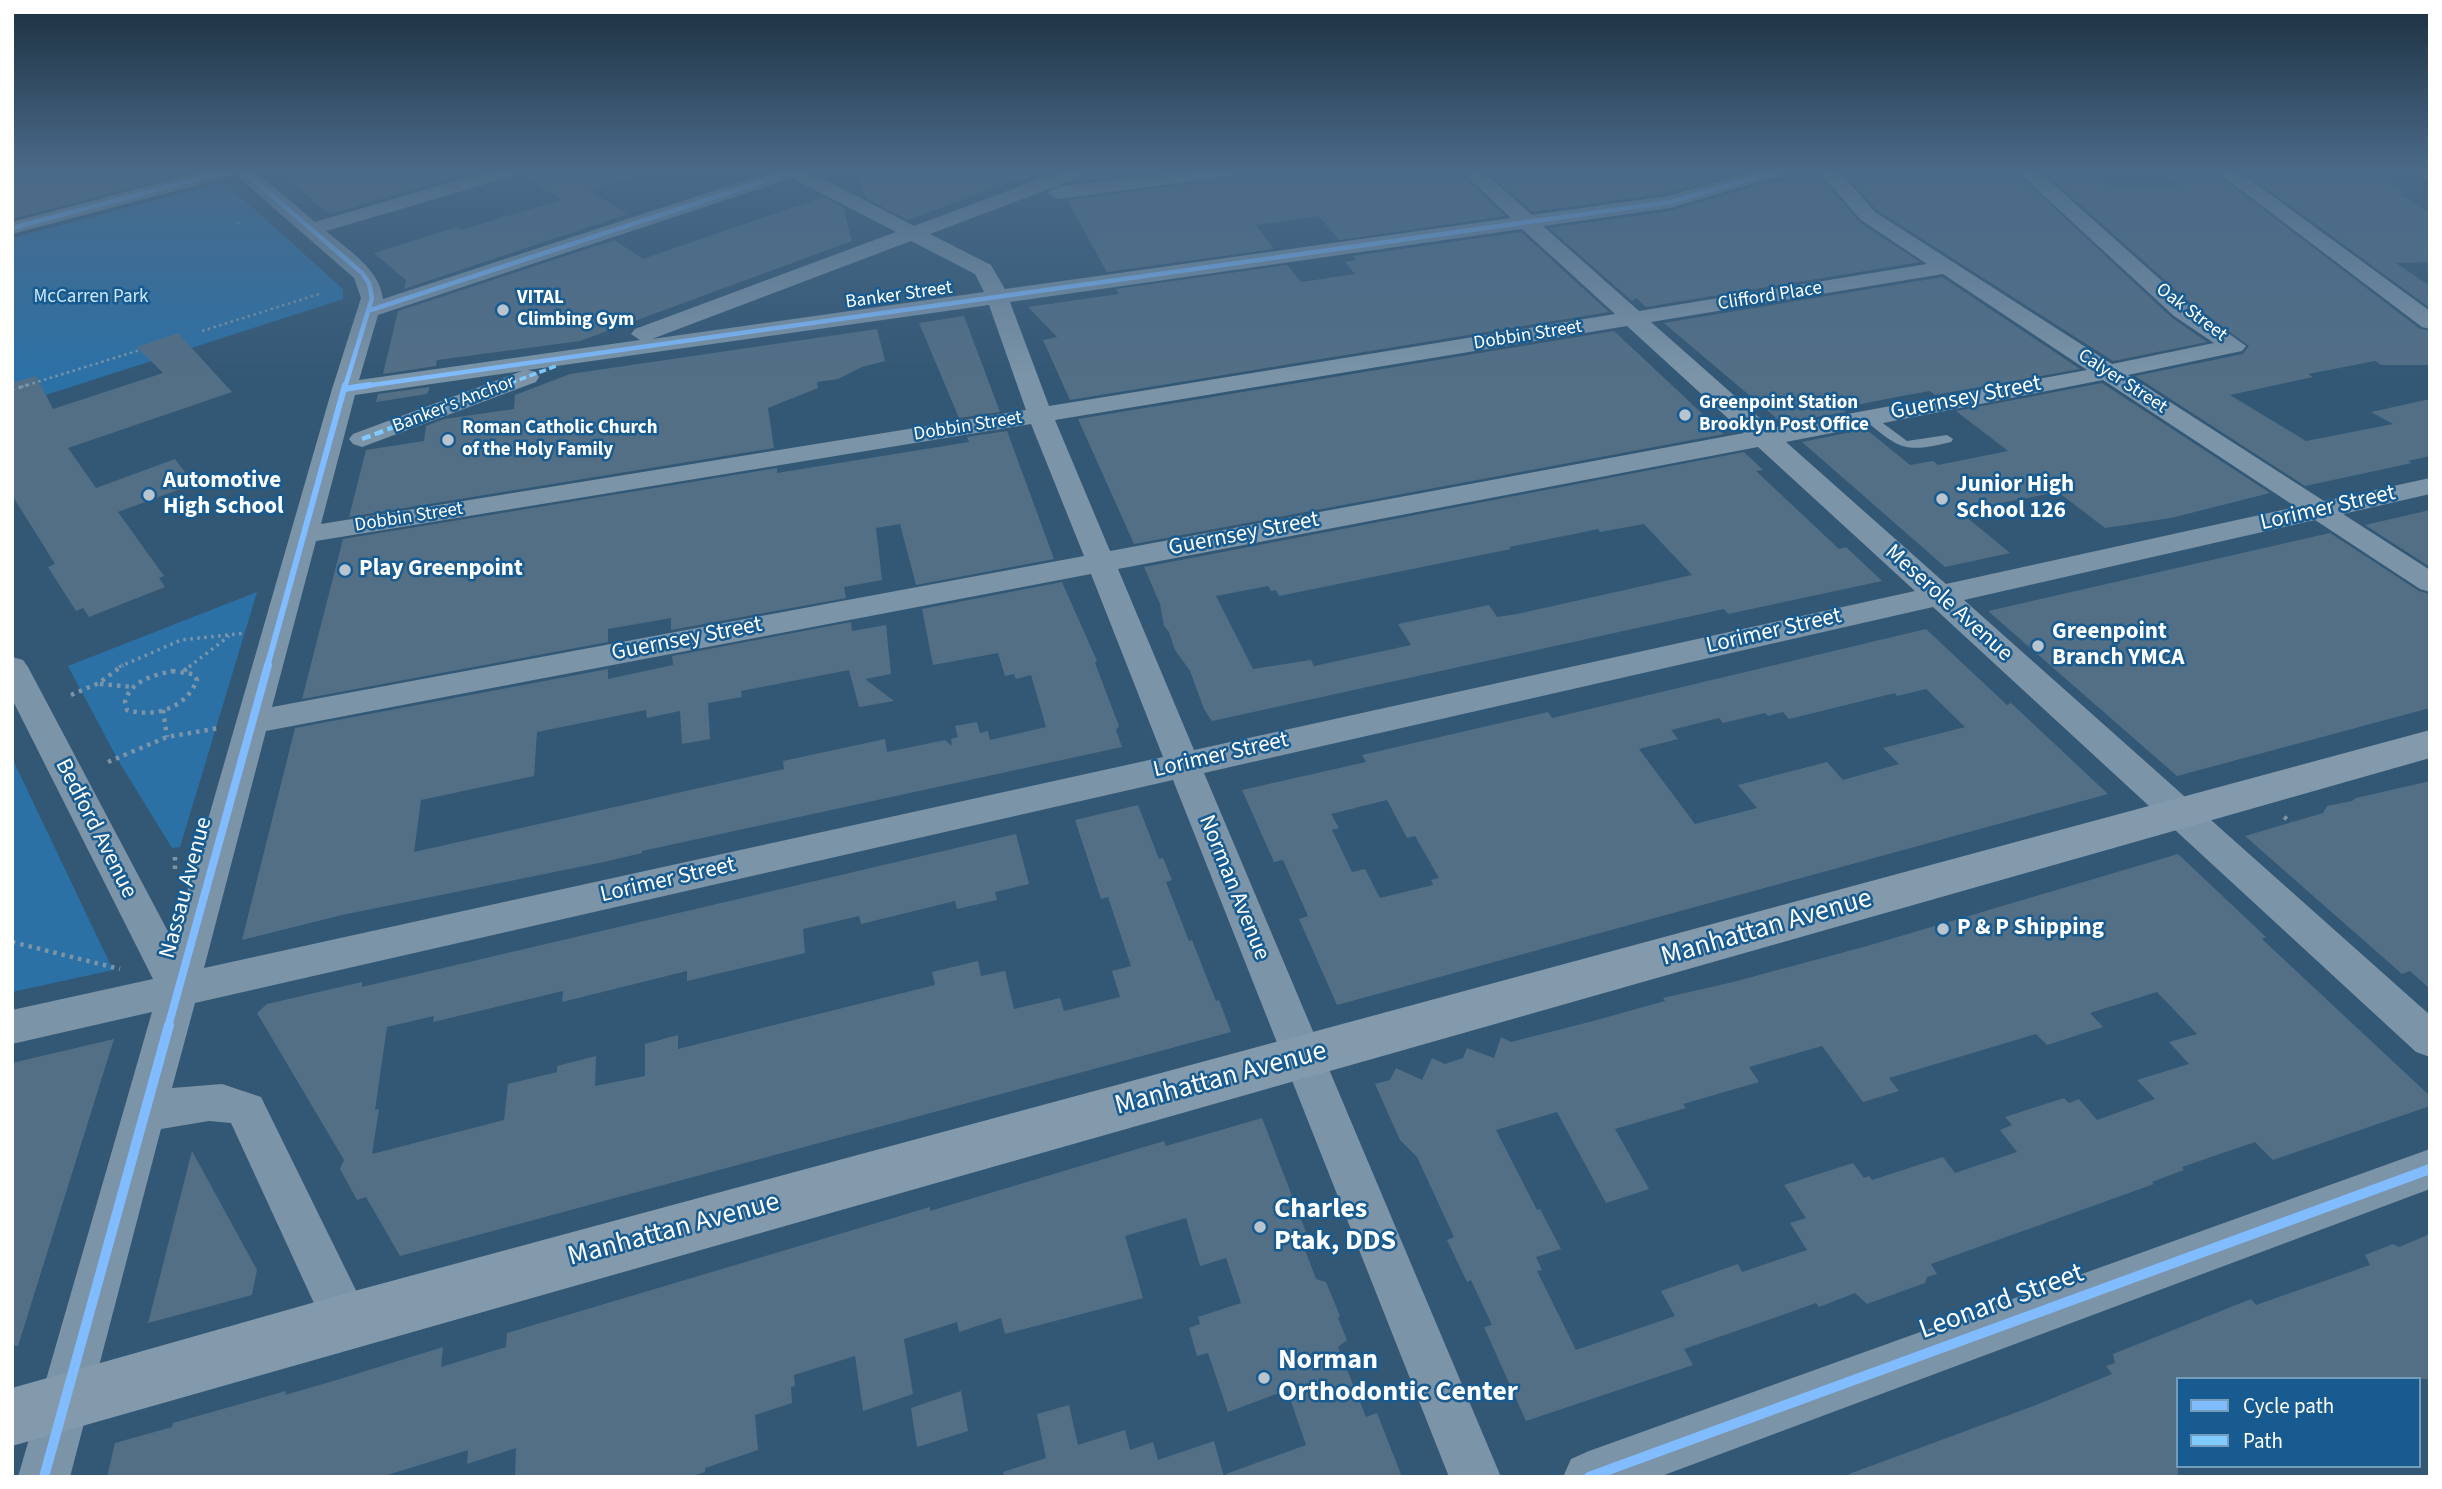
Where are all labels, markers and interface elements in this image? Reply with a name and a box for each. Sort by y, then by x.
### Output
street label: Banker Street [844,277,954,315]
street label: Clifford Place [1716,278,1824,316]
street label: Oak Street [2151,279,2231,347]
park label: McCarren Park [33,287,149,309]
place label: VITAL Climbing Gym [517,288,634,332]
marker: VITAL Climbing Gym [495,302,511,318]
street label: Dobbin Street [1472,316,1584,356]
street label: Calyer Street [2073,345,2171,419]
street label: Banker's Anchor [390,371,518,439]
street label: Guernsey Street [1888,371,2044,427]
place label: Greenpoint Station Brooklyn Post Office [1699,393,1869,437]
street label: Dobbin Street [912,407,1024,447]
marker: Greenpoint Station Brooklyn Post Office [1677,407,1693,423]
place label: Roman Catholic Church of the Holy Family [462,418,658,462]
marker: Roman Catholic Church of the Holy Family [440,432,456,448]
place label: Automotive High School [163,468,284,522]
place label: Junior High School 126 [1956,472,2074,526]
street label: Lorimer Street [2258,480,2398,538]
marker: Automotive High School [141,487,157,503]
marker: Junior High School 126 [1934,491,1950,507]
street label: Dobbin Street [353,498,465,538]
street label: Guernsey Street [1166,507,1322,563]
street label: Meserole Avenue [1879,539,2017,669]
place label: Play Greenpoint [359,556,523,584]
marker: Play Greenpoint [337,562,353,578]
street label: Lorimer Street [1704,603,1844,661]
street label: Guernsey Street [609,612,765,668]
place label: Greenpoint Branch YMCA [2052,619,2184,673]
marker: Greenpoint Branch YMCA [2030,638,2046,654]
street label: Lorimer Street [1151,727,1291,785]
street label: Bedford Avenue [48,755,142,903]
street label: Norman Avenue [1191,811,1275,965]
street label: Nassau Avenue [155,814,219,962]
street label: Lorimer Street [598,852,738,910]
street label: Manhattan Avenue [1658,883,1876,975]
place label: P & P Shipping [1957,915,2104,943]
marker: P & P Shipping [1935,921,1951,937]
street label: Manhattan Avenue [1111,1036,1331,1124]
street label: Manhattan Avenue [564,1187,784,1275]
place label: Charles Ptak, DDS [1274,1194,1396,1260]
marker: Charles Ptak, DDS [1252,1219,1268,1235]
street label: Leonard Street [1915,1258,2089,1348]
place label: Norman Orthodontic Center [1278,1345,1518,1411]
marker: Norman Orthodontic Center [1256,1370,1272,1386]
legend [2176,1377,2421,1468]
text: Cycle path [2243,1391,2334,1421]
text: Path [2243,1426,2283,1456]

